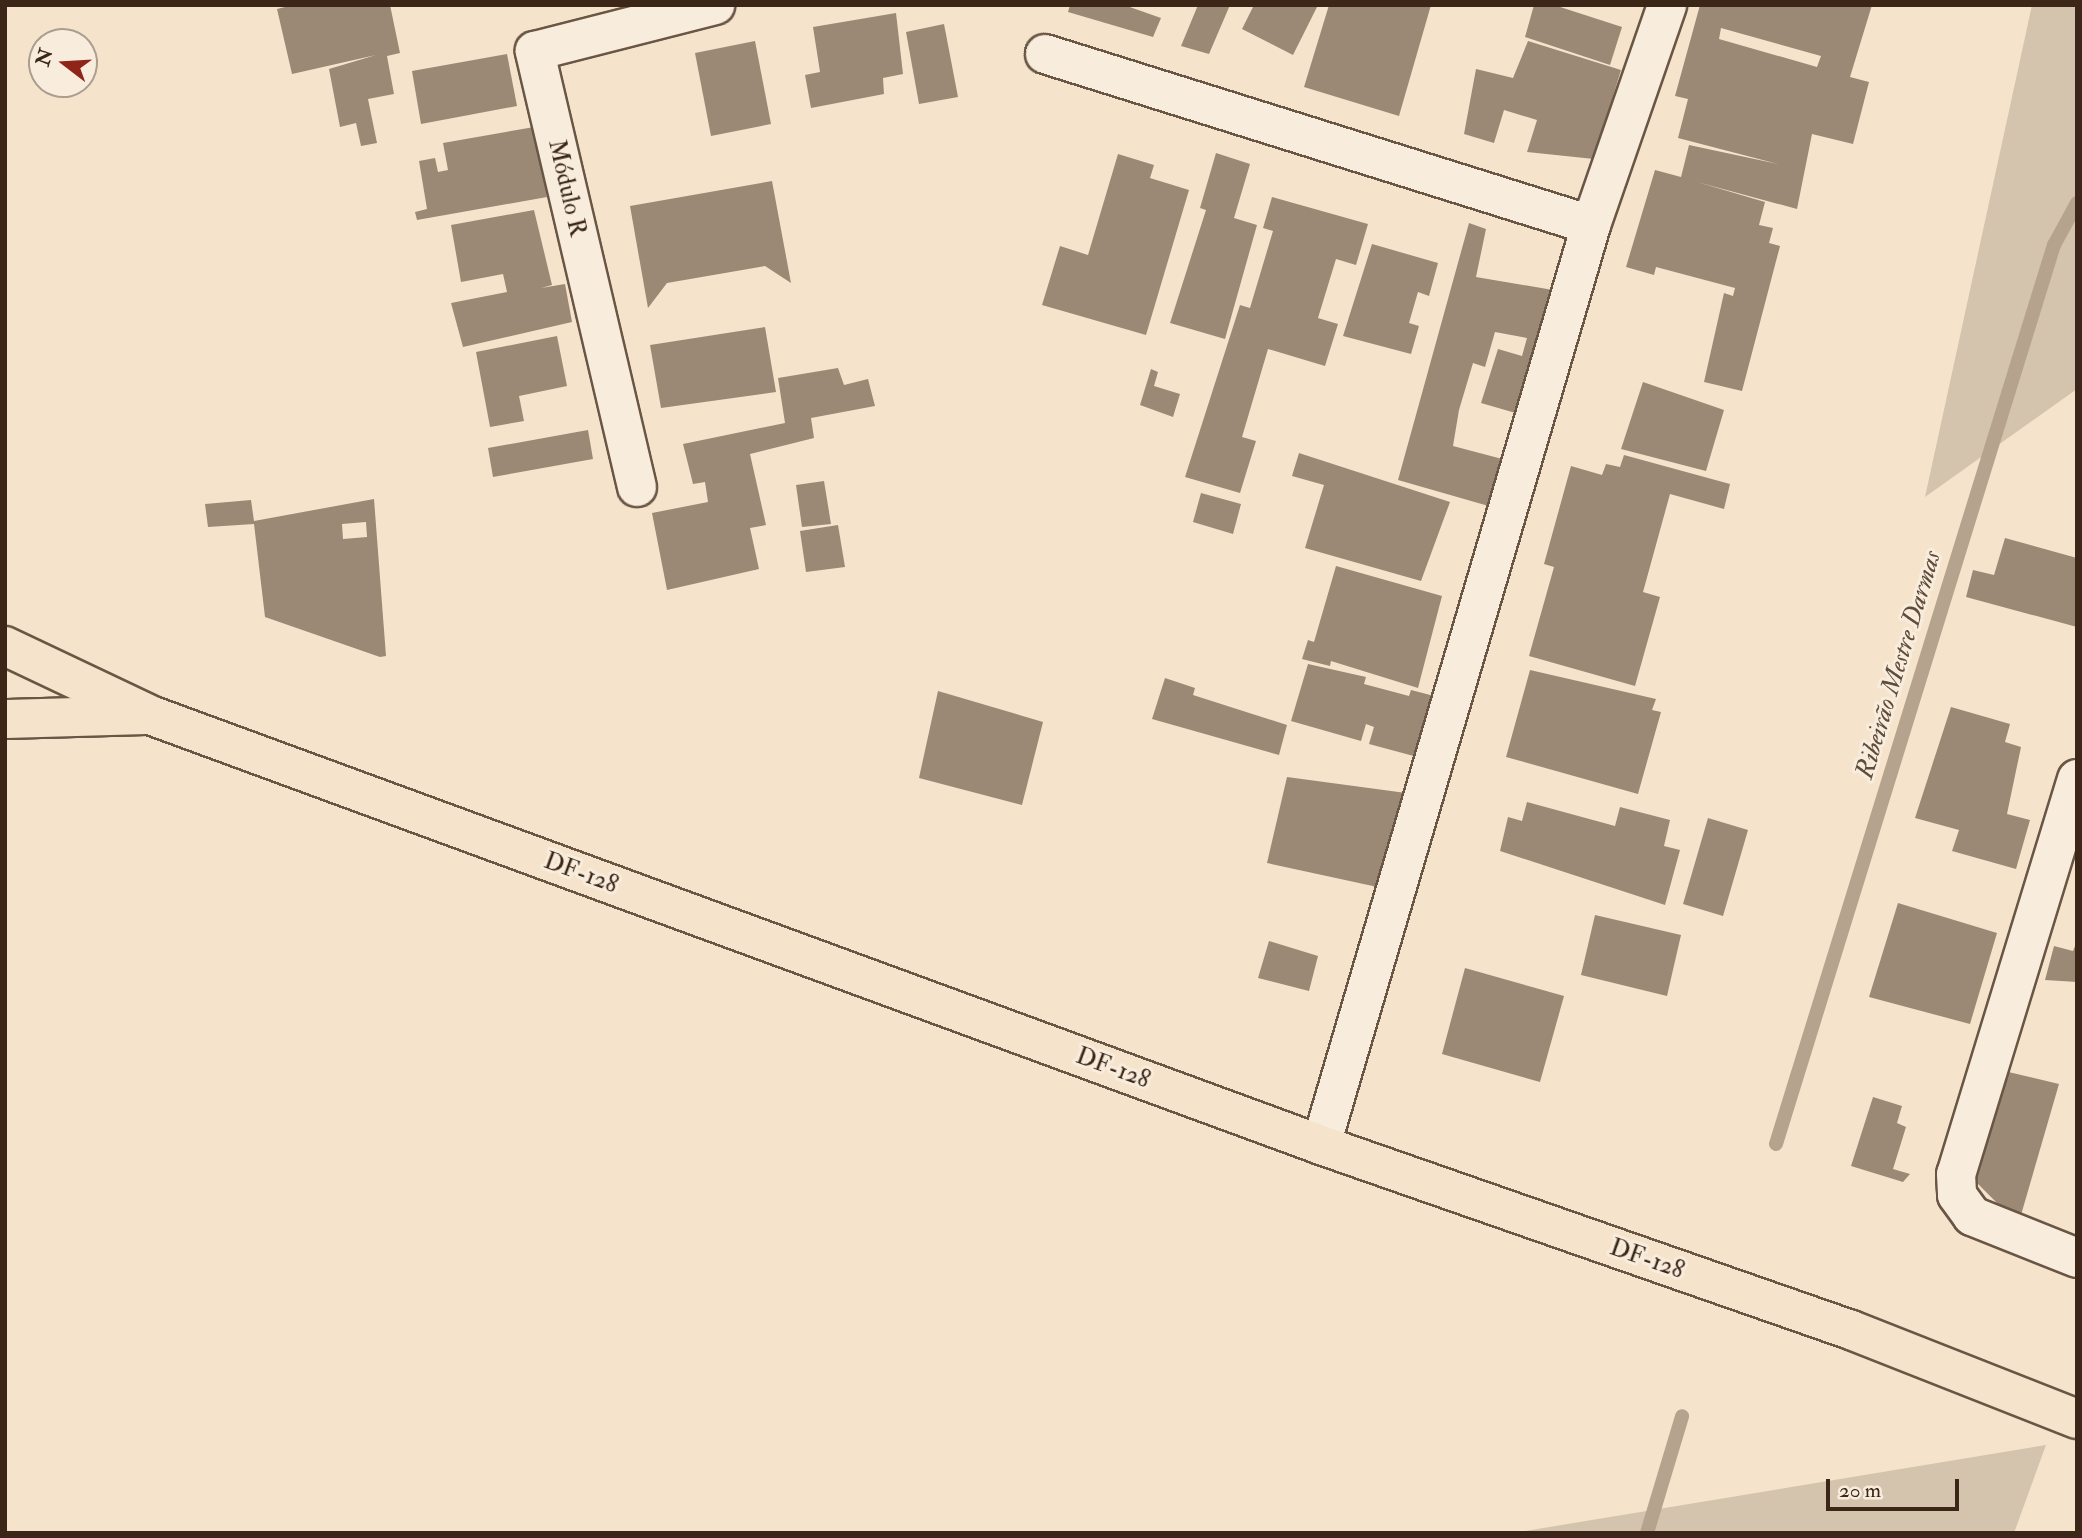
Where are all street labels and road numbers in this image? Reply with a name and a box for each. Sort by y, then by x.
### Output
street label: Módulo R [542,137,592,239]
street label: DF-128 [540,846,622,900]
street label: DF-128 [1072,1041,1154,1095]
street label: DF-128 [1606,1233,1688,1285]

